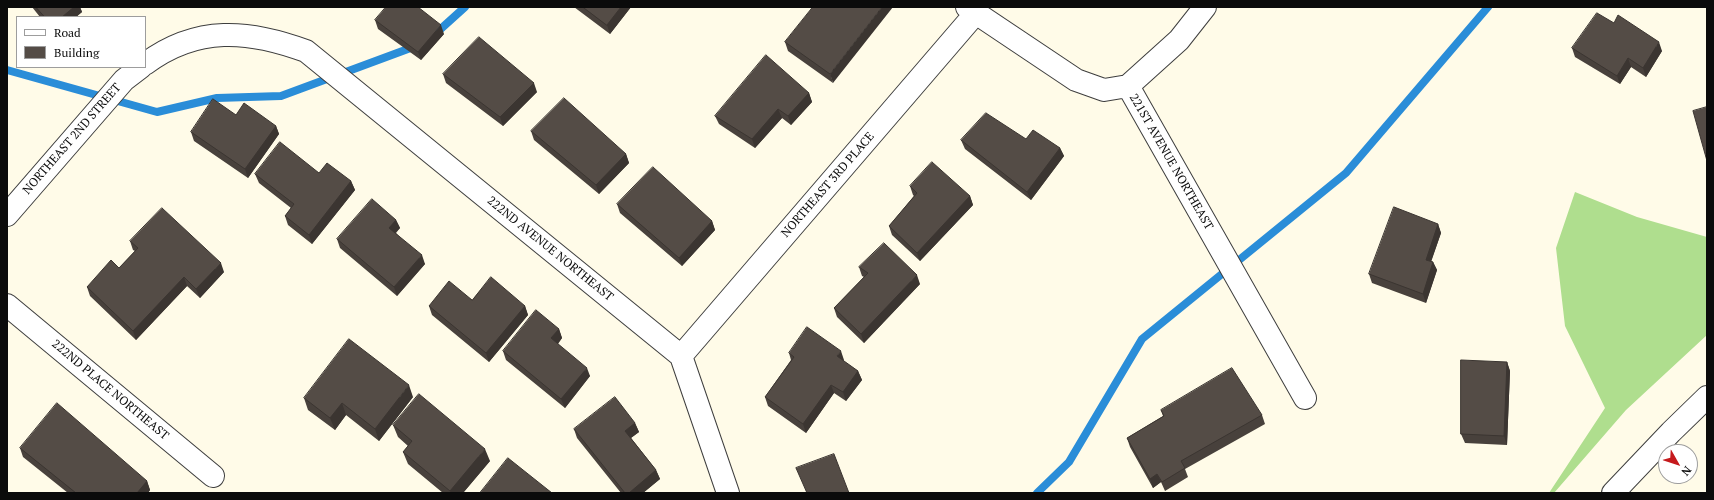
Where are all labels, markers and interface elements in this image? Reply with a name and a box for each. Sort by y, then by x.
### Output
legend [16,16,146,68]
text: Road [54,25,81,40]
text: Building [54,45,99,60]
street label: NORTHEAST 2ND STREET [20,81,124,197]
street label: 221ST AVENUE NORTHEAST [1126,91,1216,233]
street label: NORTHEAST 3RD PLACE [779,130,877,240]
street label: 222ND AVENUE NORTHEAST [484,194,616,304]
street label: 222ND PLACE NORTHEAST [49,337,171,443]
north arrow [1658,444,1698,484]
text: N [1678,463,1695,479]

